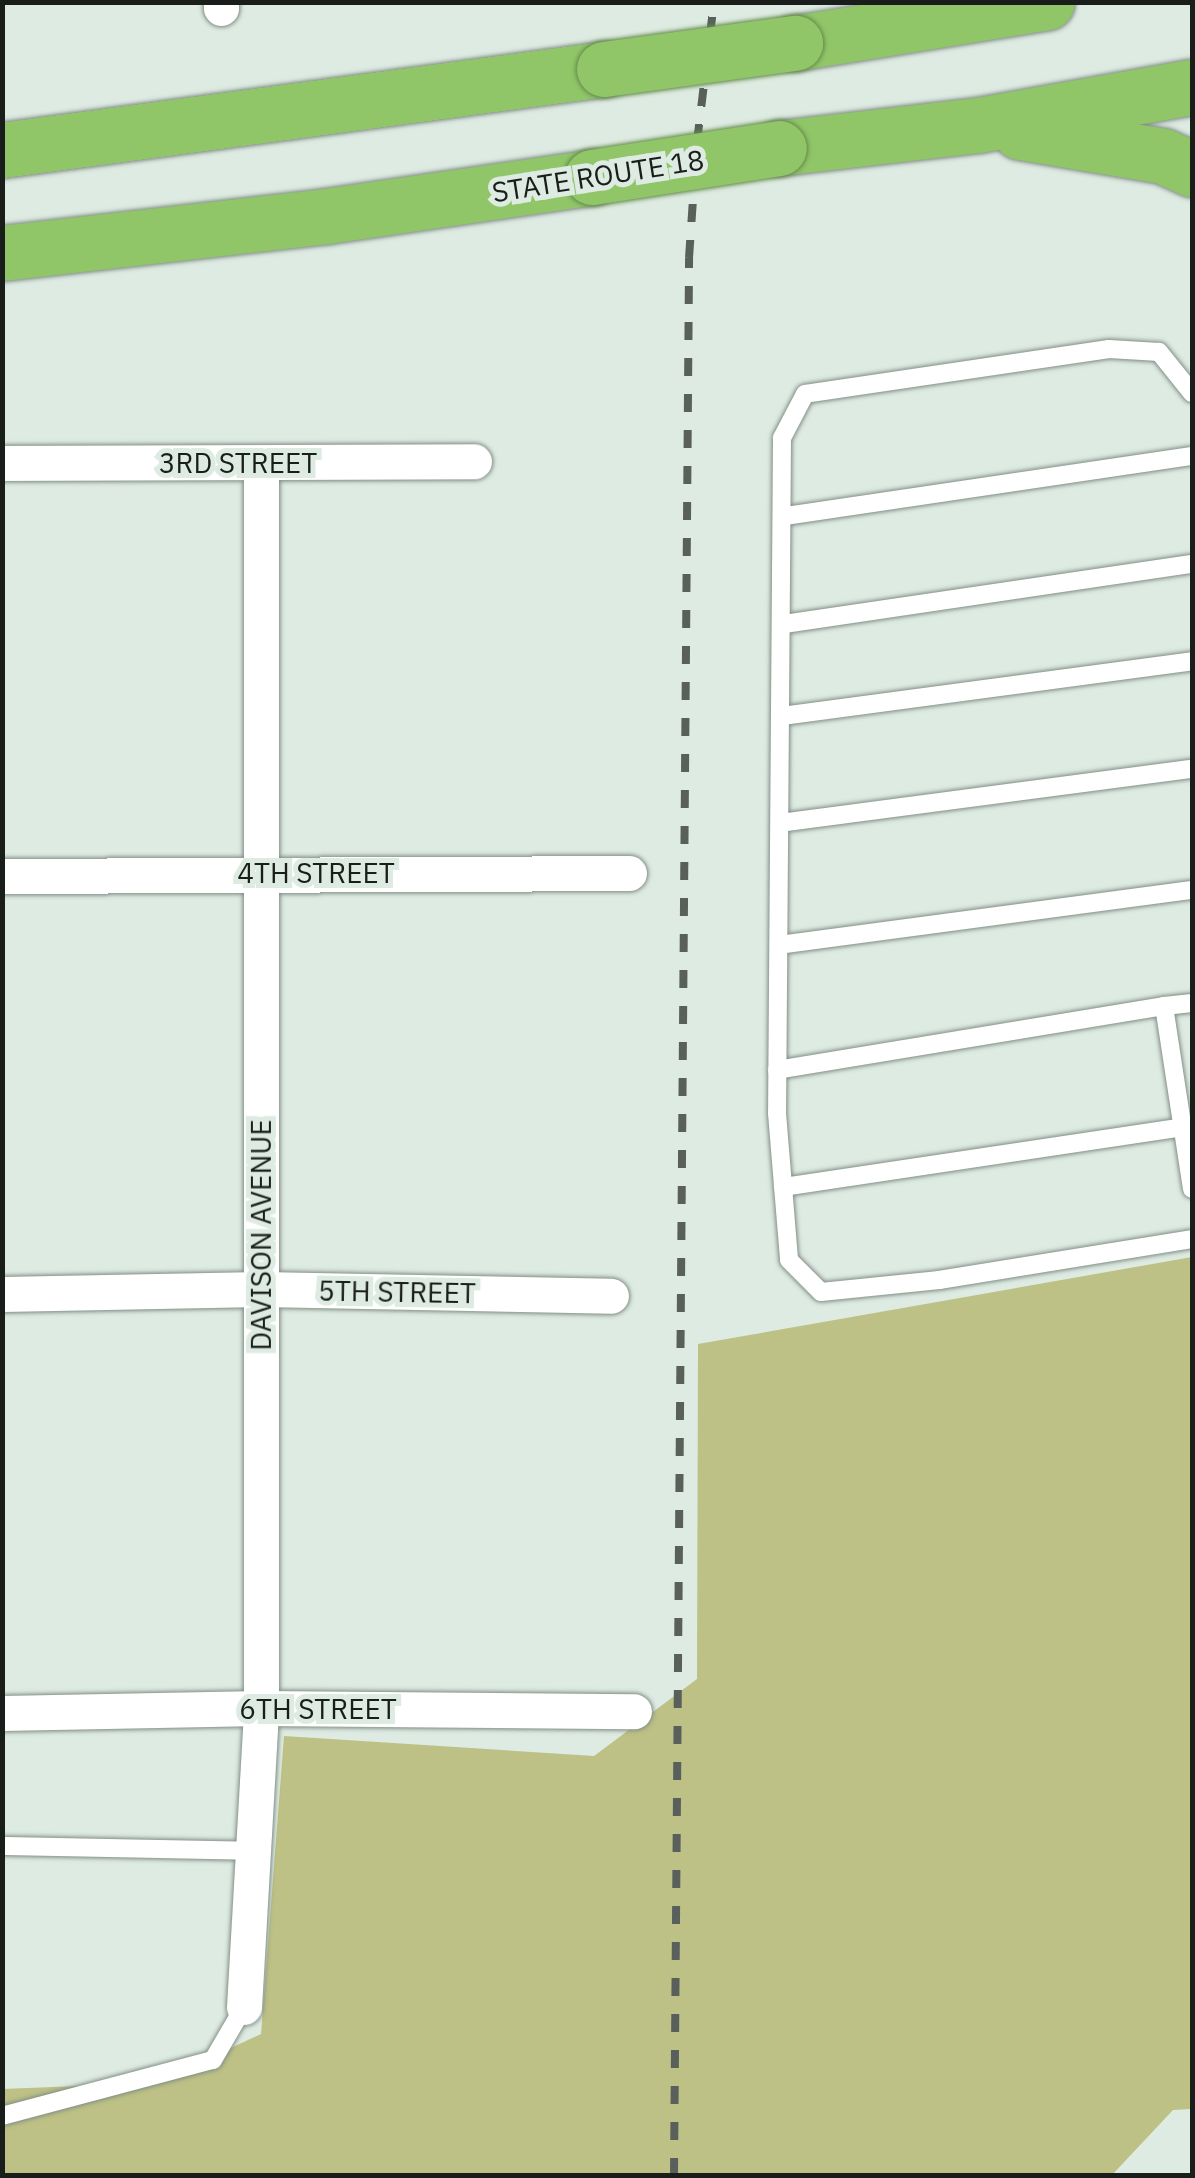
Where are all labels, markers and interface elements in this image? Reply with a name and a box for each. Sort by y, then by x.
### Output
street label: STATE ROUTE 18 [490,143,706,209]
street label: 3RD STREET [159,446,317,480]
street label: 4TH STREET [237,856,395,890]
street label: DAVISON AVENUE [244,1119,278,1351]
street label: 5TH STREET [318,1274,476,1310]
street label: 6TH STREET [239,1692,397,1726]

